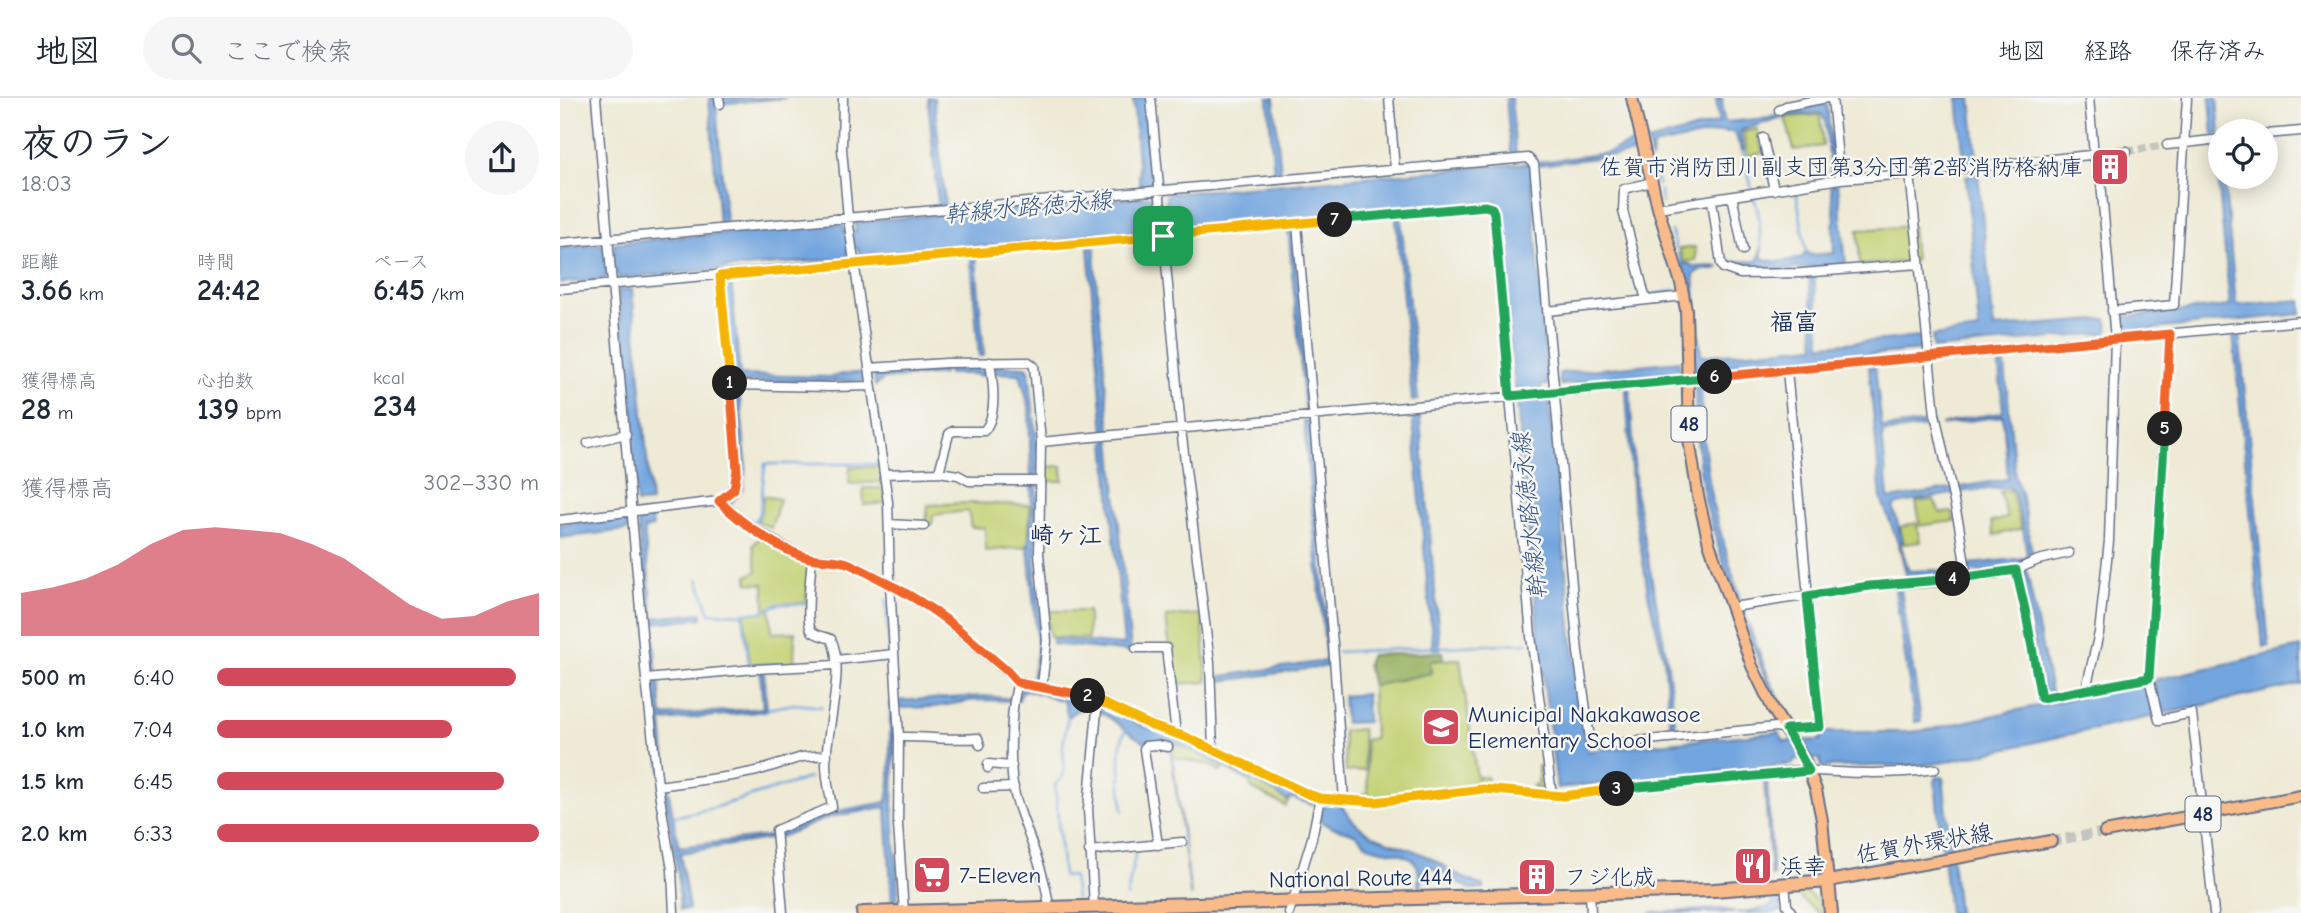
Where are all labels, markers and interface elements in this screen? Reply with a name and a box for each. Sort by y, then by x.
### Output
search box [143,17,633,80]
icon: search [167,29,205,67]
text: 地図 [35,32,101,70]
text: ここで検索 [223,37,353,67]
text: 地図 [1998,37,2046,65]
text: 経路 [2084,37,2132,65]
text: 保存済み [2170,37,2266,65]
map controls [2208,119,2278,189]
button: locate [2208,119,2278,189]
button: share [465,121,539,195]
text: 夜のラン [21,122,173,166]
building icon: 佐賀市消防団川副支団第3分団第2部消防格納庫 [2089,146,2131,188]
place label: 佐賀市消防団川副支団第3分団第2部消防格納庫 [1599,154,2083,181]
text: 18:03 [21,170,72,197]
water label: 幹線水路徳永線 [943,186,1114,228]
pin: 7 [1318,202,1352,238]
pin [1133,206,1193,266]
text: 7 [1330,208,1339,230]
icon: arrive [1144,217,1182,255]
text: 距離 [21,251,59,273]
text: 時間 [197,251,235,273]
text: ペース [373,251,429,273]
text: 3.66 [21,273,73,308]
text: 24:42 [197,273,260,308]
text: 6:45 [373,273,425,308]
text: km [73,283,104,305]
text: /km [425,283,464,305]
district label: 福富 [1770,308,1818,336]
pin: 6 [1698,360,1732,394]
text: 6 [1710,365,1719,387]
pin: 1 [712,366,748,400]
text: kcal [373,367,405,389]
text: 獲得標高 [21,370,97,392]
text: 心拍数 [197,370,254,392]
text: 1 [726,371,733,393]
text: 234 [373,389,417,424]
text: 28 [21,392,51,427]
text: 139 [197,392,239,427]
text: m [51,402,73,424]
text: bpm [239,402,282,424]
road number: 48 [1672,406,1706,442]
pin: 5 [2148,412,2182,446]
text: 5 [2159,417,2170,439]
water label: 幹線水路徳永線 [1506,430,1552,601]
text: 302–330 m [424,469,539,496]
text: 獲得標高 [21,475,113,502]
district label: 崎ヶ江 [1030,521,1102,549]
pin: 4 [1936,561,1970,596]
text: 4 [1948,567,1957,589]
text: 500 m [21,664,86,691]
text: 6:40 [133,664,175,691]
pin: 2 [1070,678,1106,714]
text: 2 [1083,684,1092,706]
place label: Municipal Nakakawasoe Elementary School [1468,701,1701,754]
school or university icon: Municipal Nakakawasoe Elementary School [1420,706,1462,748]
text: 1.0 km [21,716,85,743]
text: 7:04 [133,716,173,743]
text: 1.5 km [21,768,84,795]
text: 6:45 [133,768,173,795]
pin: 3 [1600,772,1634,806]
text: 3 [1612,777,1621,799]
road number: 48 [2186,796,2220,832]
street label: 佐賀外環状線 [1854,818,1994,869]
text: 2.0 km [21,820,87,847]
text: 6:33 [133,820,173,847]
restaurant icon: 浜幸 [1732,845,1774,887]
place label: 浜幸 [1780,853,1826,880]
supermarket icon: 7-Eleven [911,854,953,896]
building icon: フジ化成 [1516,856,1558,898]
place label: 7-Eleven [959,862,1041,889]
street label: National Route 444 [1269,863,1453,894]
place label: フジ化成 [1564,864,1656,891]

